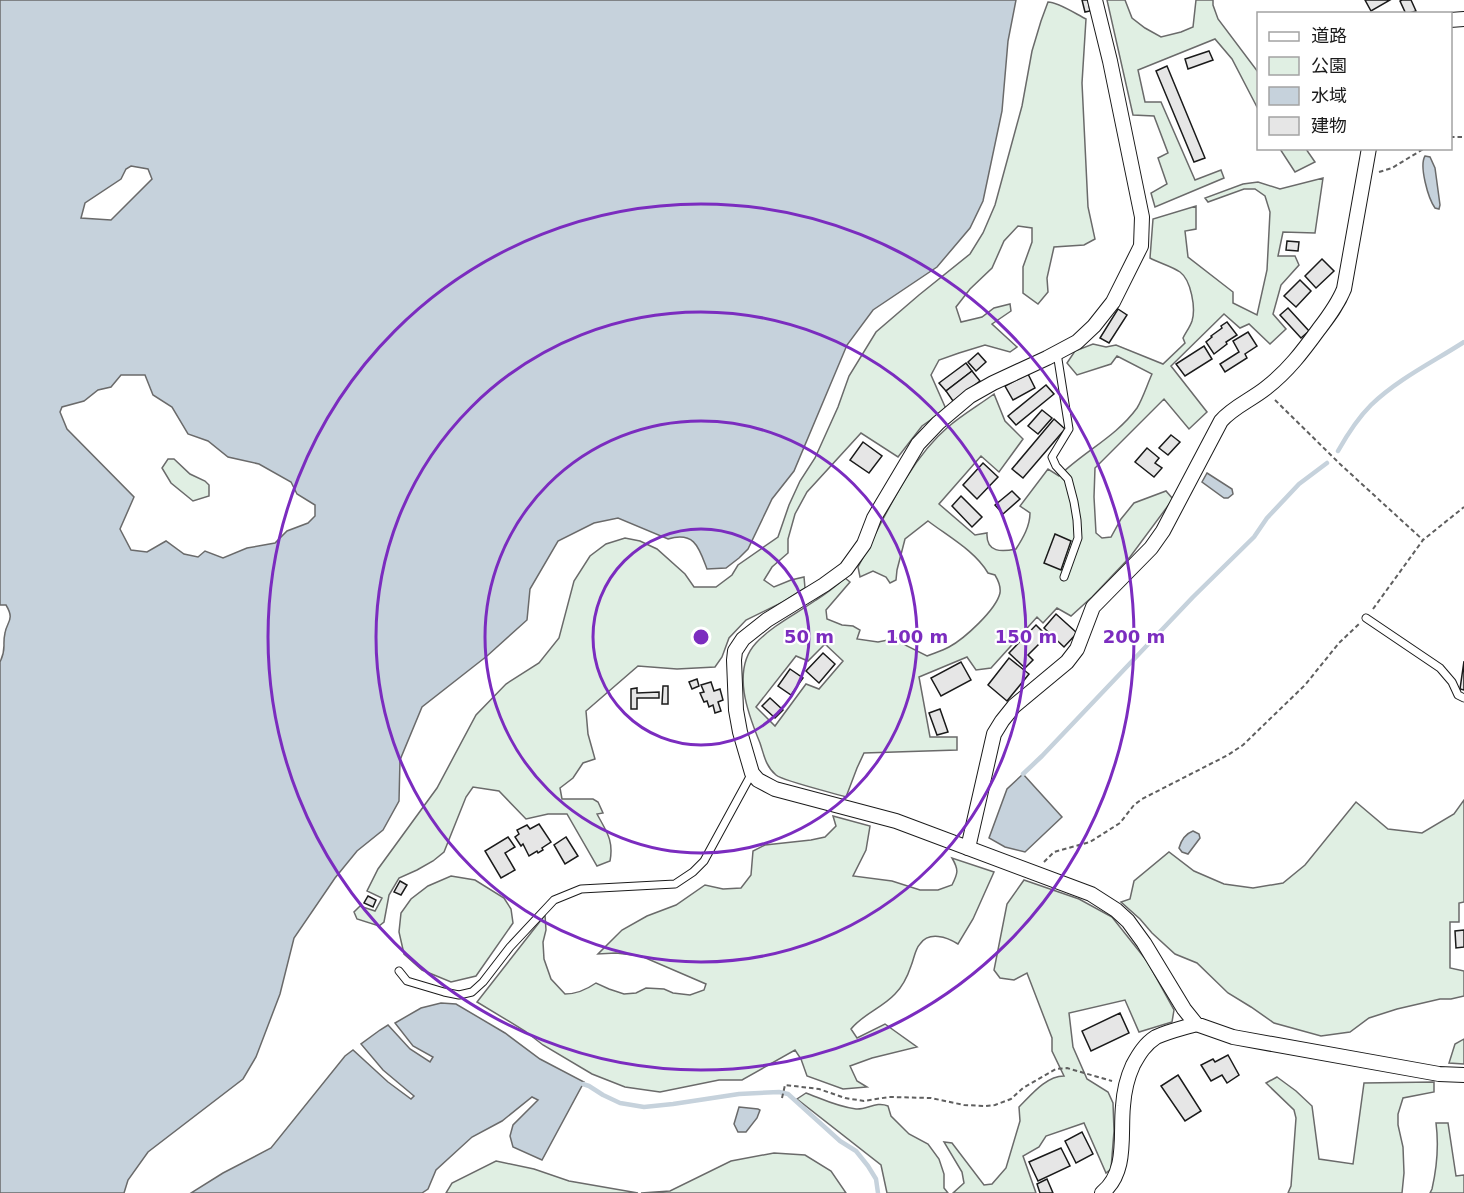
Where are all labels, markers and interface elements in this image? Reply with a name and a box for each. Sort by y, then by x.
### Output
legend [1257,12,1452,150]
text: 道路 [1311,25,1347,46]
text: 公園 [1311,55,1347,76]
text: 水域 [1311,85,1347,106]
text: 建物 [1311,115,1347,136]
text: 50 m [784,626,834,647]
text: 100 m [886,626,948,647]
text: 150 m [995,626,1057,647]
text: 200 m [1103,626,1165,647]
centre of rings [691,627,711,647]

